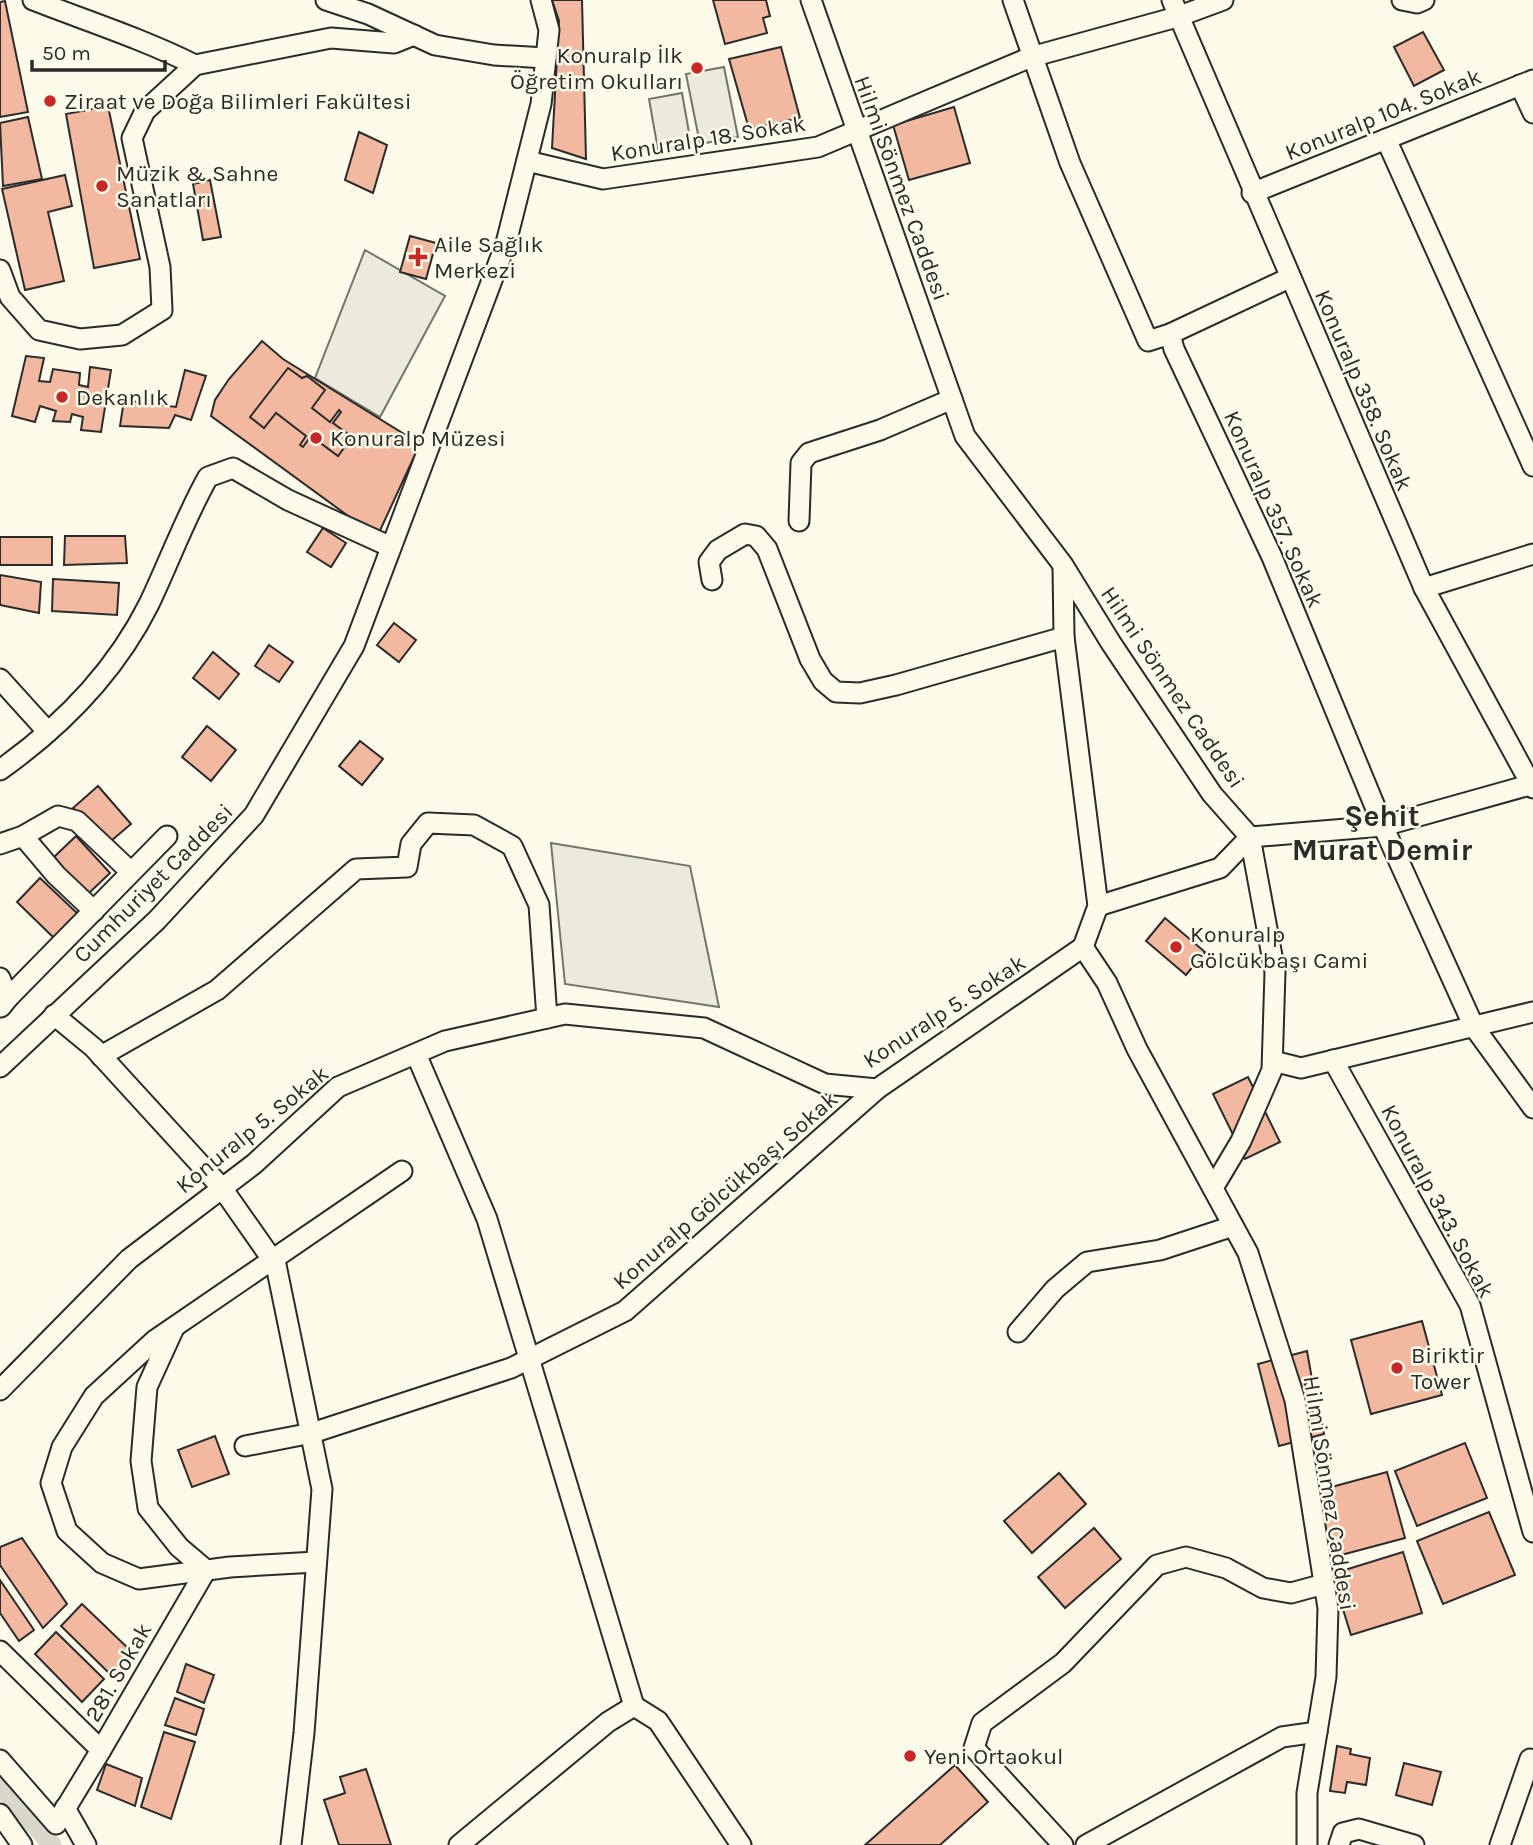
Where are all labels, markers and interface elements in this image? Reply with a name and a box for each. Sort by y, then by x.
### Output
scale bar [32,28,164,72]
text: 50 m [42,41,91,65]
place label: Konuralp İlk Öğretim Okulları [510,42,683,95]
marker: Konuralp İlk Öğretim Okulları [689,60,705,76]
street label: Konuralp 104. Sokak [1281,63,1485,166]
street label: Hilmi Sönmez Caddesi [848,72,955,304]
place label: Ziraat ve Doğa Bilimleri Fakültesi [64,88,412,115]
marker: Ziraat ve Doğa Bilimleri Fakültesi [42,93,58,109]
street label: Konuralp 18. Sokak [609,110,808,167]
place label: Müzik & Sahne Sanatları [116,160,278,213]
marker: Müzik & Sahne Sanatları [94,178,110,194]
place label: Aile Sağlık Merkezi [434,231,544,284]
marker: Aile Sağlık Merkezi [408,247,428,267]
street label: Konuralp 358. Sokak [1309,286,1418,495]
place label: Dekanlık [76,384,169,411]
marker: Dekanlık [54,389,70,405]
street label: Konuralp 357. Sokak [1218,407,1329,612]
place label: Konuralp Müzesi [330,425,506,452]
marker: Konuralp Müzesi [308,430,324,446]
street label: Hilmi Sönmez Caddesi [1095,581,1250,793]
street label: Cumhuriyet Caddesi [68,798,239,969]
district label: Şehit Murat Demir [1292,798,1472,868]
place label: Konuralp Gölcükbaşı Cami [1190,921,1368,974]
marker: Konuralp Gölcükbaşı Cami [1168,939,1184,955]
street label: Konuralp 5. Sokak [858,949,1031,1074]
street label: Konuralp 5. Sokak [171,1060,334,1199]
street label: Konuralp Gölcükbaşı Sokak [607,1085,843,1295]
street label: Konuralp 343. Sokak [1375,1100,1500,1303]
place label: Biriktir Tower [1411,1342,1485,1395]
marker: Biriktir Tower [1389,1360,1405,1376]
street label: Hilmi Sönmez Caddesi [1298,1374,1361,1612]
street label: 281. Sokak [79,1618,158,1726]
place label: Yeni Ortaokul [924,1743,1064,1770]
marker: Yeni Ortaokul [902,1748,918,1764]

